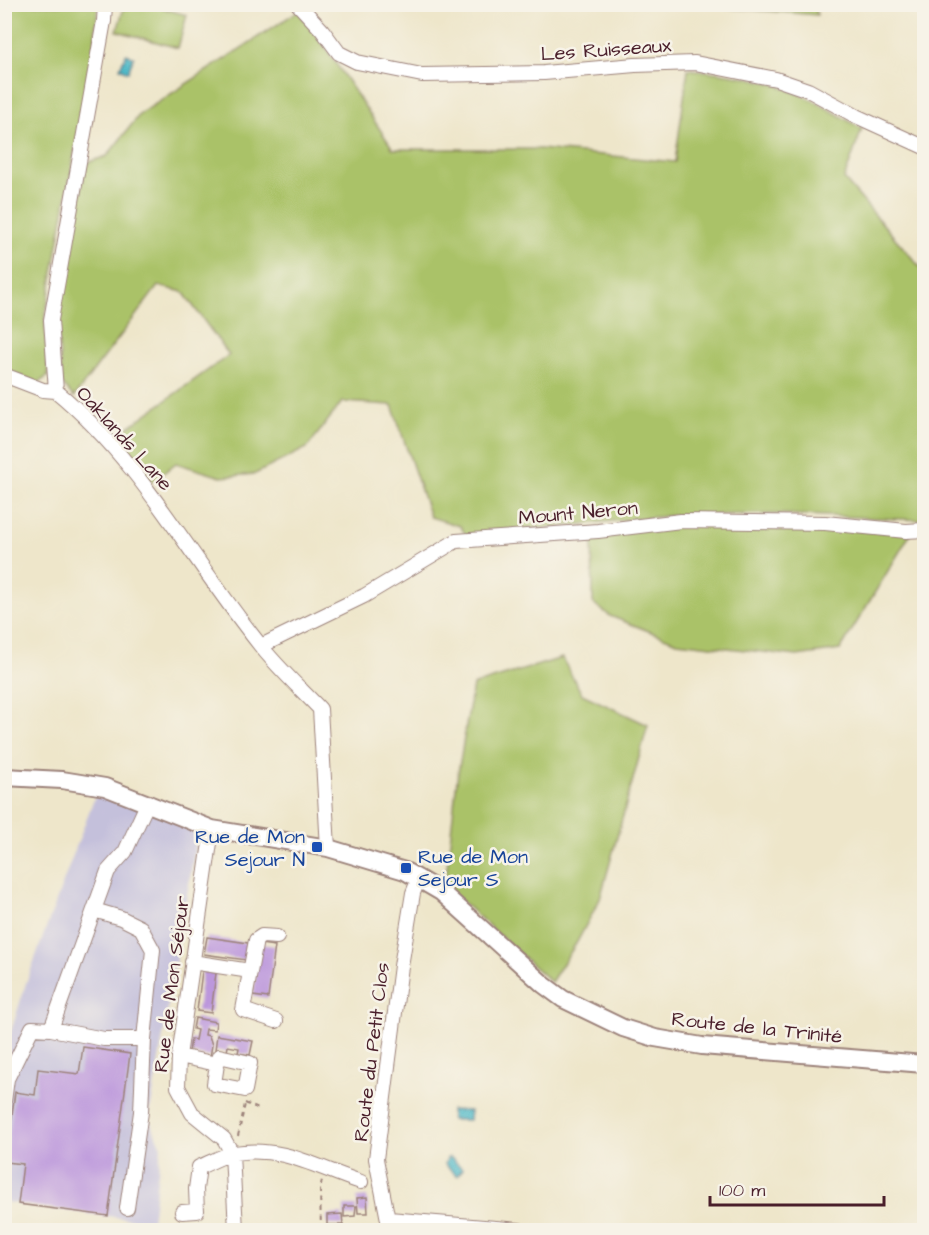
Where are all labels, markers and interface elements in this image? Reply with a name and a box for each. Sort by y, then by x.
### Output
street label: Les Ruisseaux [540,31,673,69]
street label: Oaklands Lane [70,380,179,497]
street label: Mount Neron [517,494,639,532]
place label: Rue de Mon Sejour N [195,823,305,874]
marker: Rue de Mon Sejour N [310,840,324,854]
place label: Rue de Mon Sejour S [418,843,528,894]
marker: Rue de Mon Sejour S [399,861,413,875]
street label: Rue de Mon Séjour [147,894,197,1074]
street label: Route du Petit Clos [347,961,397,1143]
street label: Route de la Trinité [670,1005,844,1051]
scale bar [710,1169,884,1207]
text: 100 m [719,1178,765,1203]

